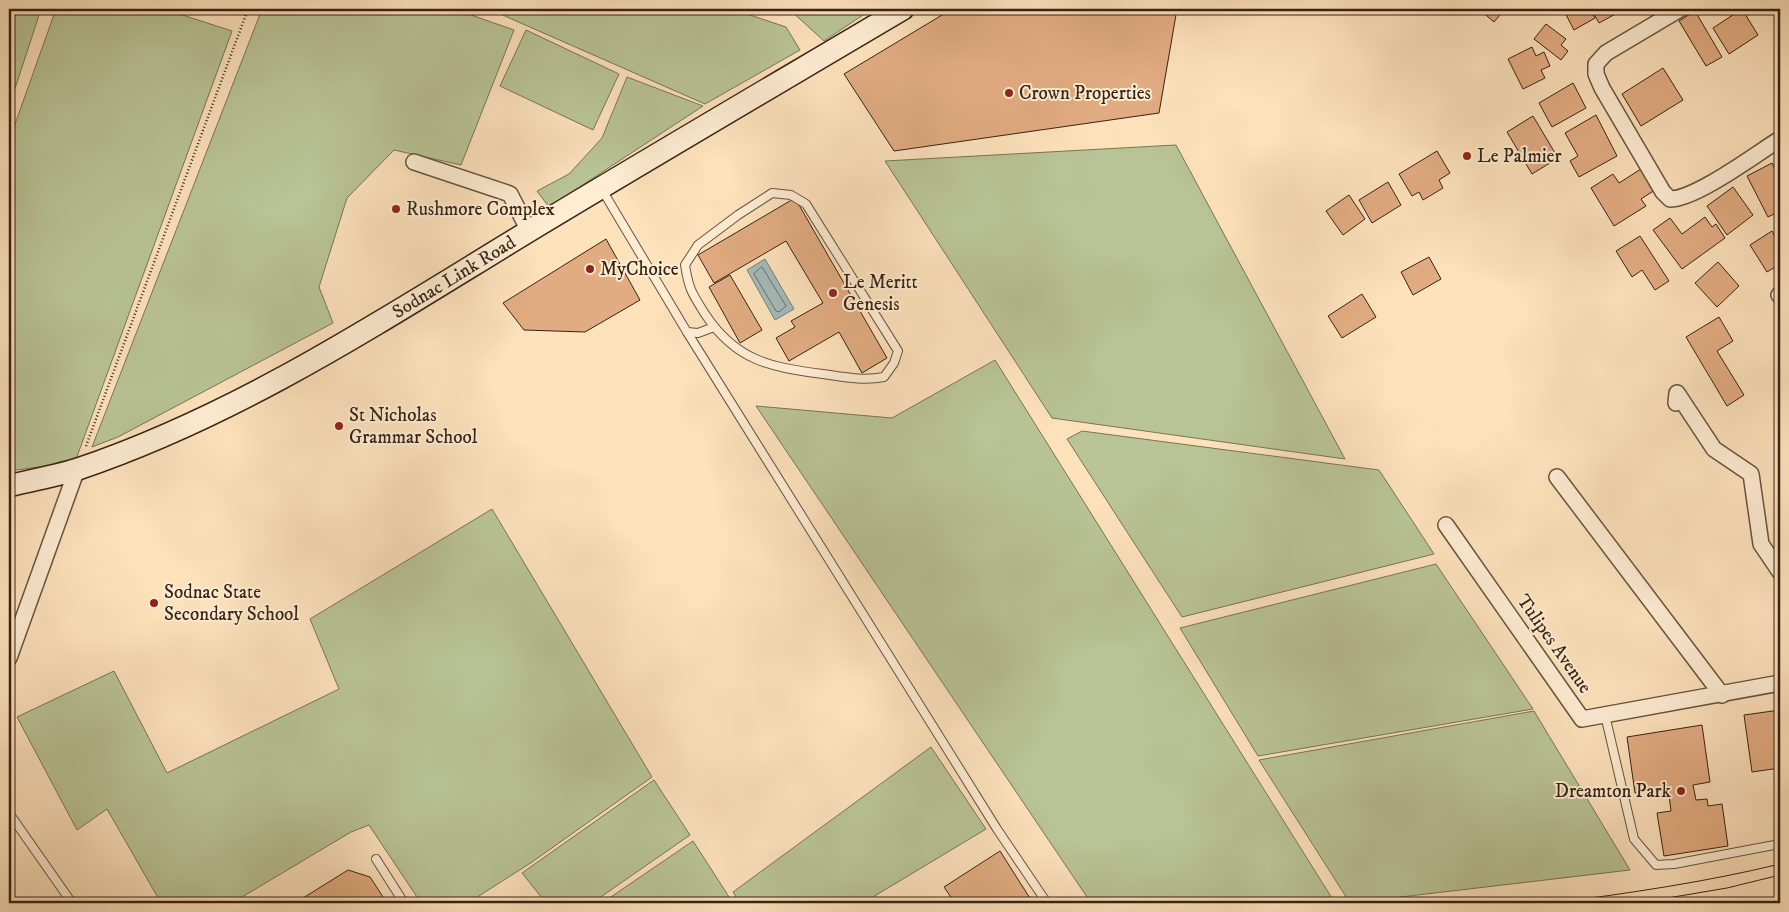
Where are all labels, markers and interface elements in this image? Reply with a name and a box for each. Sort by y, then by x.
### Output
place label: Crown Properties [1019,82,1151,105]
marker: Crown Properties [1003,87,1015,99]
place label: Le Palmier [1477,145,1562,168]
marker: Le Palmier [1461,150,1473,162]
place label: Rushmore Complex [406,198,556,221]
marker: Rushmore Complex [390,203,402,215]
street label: Sodnac Link Road [388,230,520,323]
place label: MyChoice [600,258,679,281]
marker: MyChoice [584,263,596,275]
place label: Le Meritt Genesis [843,271,918,316]
marker: Le Meritt Genesis [827,287,839,299]
place label: St Nicholas Grammar School [349,404,478,449]
marker: St Nicholas Grammar School [333,420,345,432]
place label: Sodnac State Secondary School [164,581,299,626]
street label: Tulipes Avenue [1511,590,1597,698]
marker: Sodnac State Secondary School [148,597,160,609]
place label: Dreamton Park [1555,780,1672,803]
marker: Dreamton Park [1675,785,1687,797]

